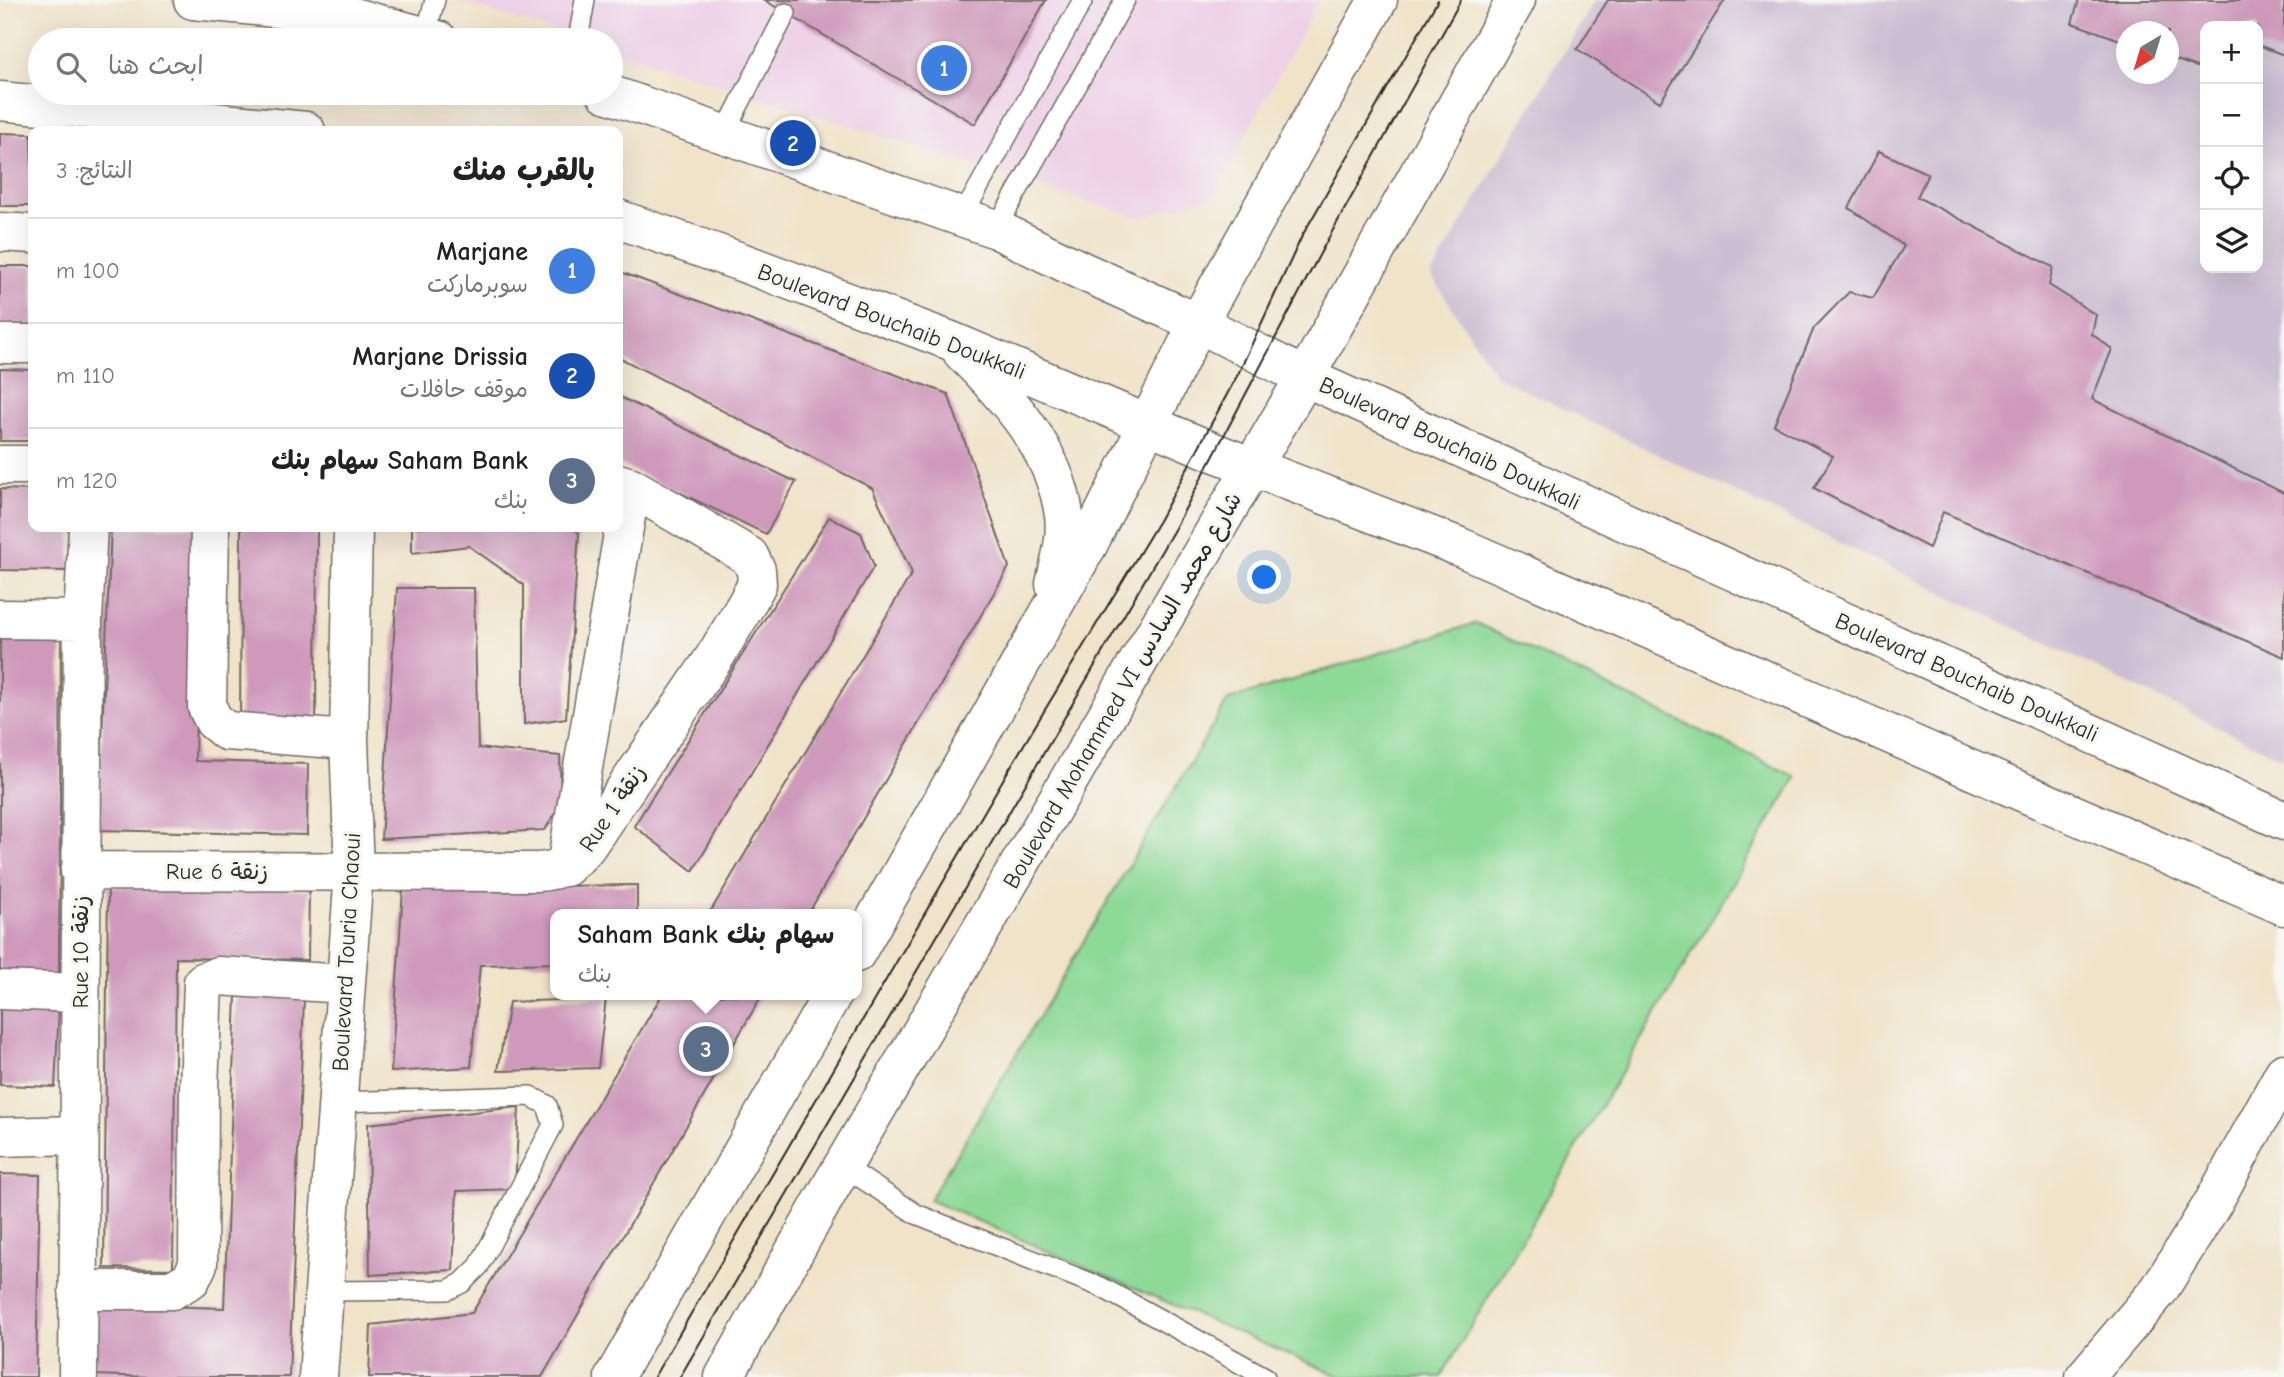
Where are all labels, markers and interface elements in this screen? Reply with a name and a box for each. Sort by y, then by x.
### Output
north arrow [2116,21,2179,84]
map controls [2200,21,2263,273]
button: + [2200,21,2263,84]
search box [28,28,623,105]
pin: 1 [921,42,967,94]
icon: search [52,48,90,86]
text: ابحث هنا [108,51,204,81]
button: − [2200,84,2263,147]
pin: 2 [770,117,816,169]
button: locate [2200,147,2263,210]
text: بالقرب منك [453,153,595,188]
text: النتائج: 3 [56,157,133,184]
button: layers [2200,210,2263,273]
text: Marjane [436,237,528,267]
text: 100 m [56,257,120,284]
text: 1 [567,257,577,284]
street label: Boulevard Bouchaib Doukkali [754,258,1030,385]
text: سوبرماركت [427,271,528,298]
text: Marjane Drissia [353,342,528,372]
text: 110 m [56,362,115,389]
text: 2 [566,362,578,389]
street label: Boulevard Bouchaib Doukkali [1315,371,1585,516]
text: موقف حافلات [400,376,528,403]
text: Saham Bank سهام بنك [271,446,528,476]
text: 120 m [56,467,118,494]
text: 3 [566,467,578,494]
text: بنك [494,487,528,514]
street label: Boulevard Mohammed VI شارع محمد السادس [997,487,1249,894]
your location [1247,560,1281,594]
street label: Boulevard Bouchaib Doukkali [1831,607,2102,748]
street label: Rue 1 زنقة [573,760,651,857]
street label: Boulevard Touria Chaoui [327,832,366,1072]
street label: Rue 6 زنقة [166,858,268,885]
street label: Rue 10 زنقة [67,895,94,1009]
popup [550,909,862,1000]
text: Saham Bank سهام بنك [578,920,834,950]
text: بنك [578,961,612,988]
pin: 3 [683,1023,729,1075]

